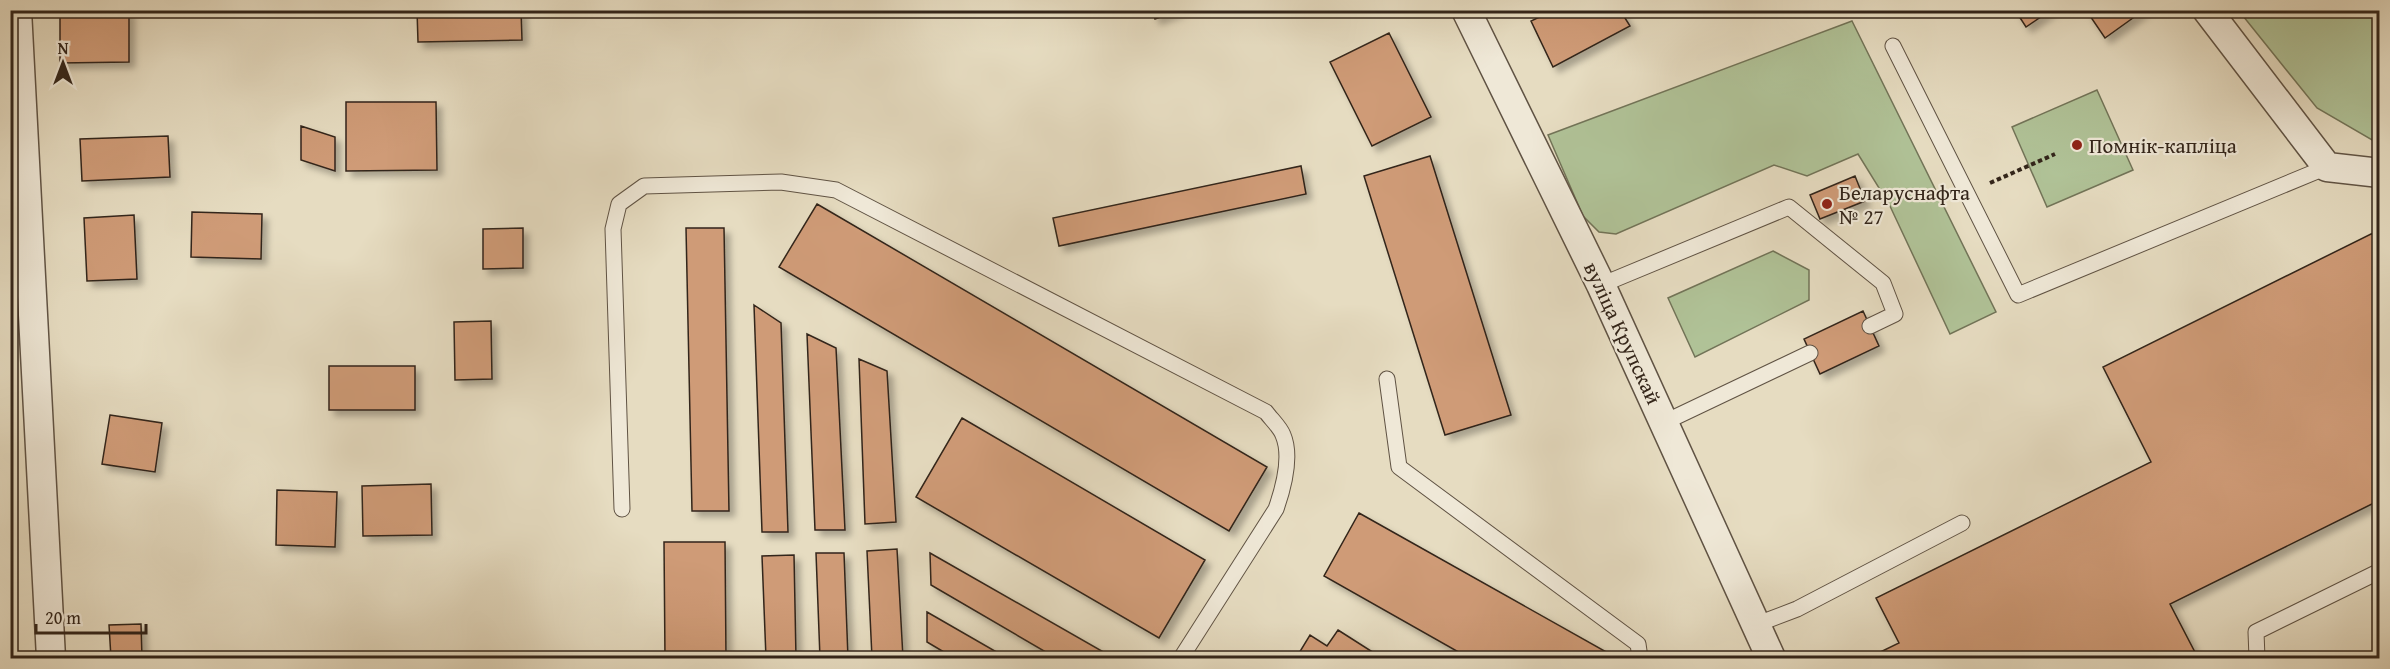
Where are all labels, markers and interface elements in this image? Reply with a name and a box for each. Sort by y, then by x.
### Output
north arrow [33,33,93,93]
text: N [58,36,69,60]
place label: Помнік-капліца [2089,130,2237,161]
marker: Помнік-капліца [2070,138,2084,152]
place label: Беларуснафта № 27 [1839,177,1970,232]
marker: Беларуснафта № 27 [1820,197,1834,211]
street label: вуліца Крупскай [1576,256,1670,410]
scale bar [36,597,146,635]
text: 20 m [45,604,81,631]

